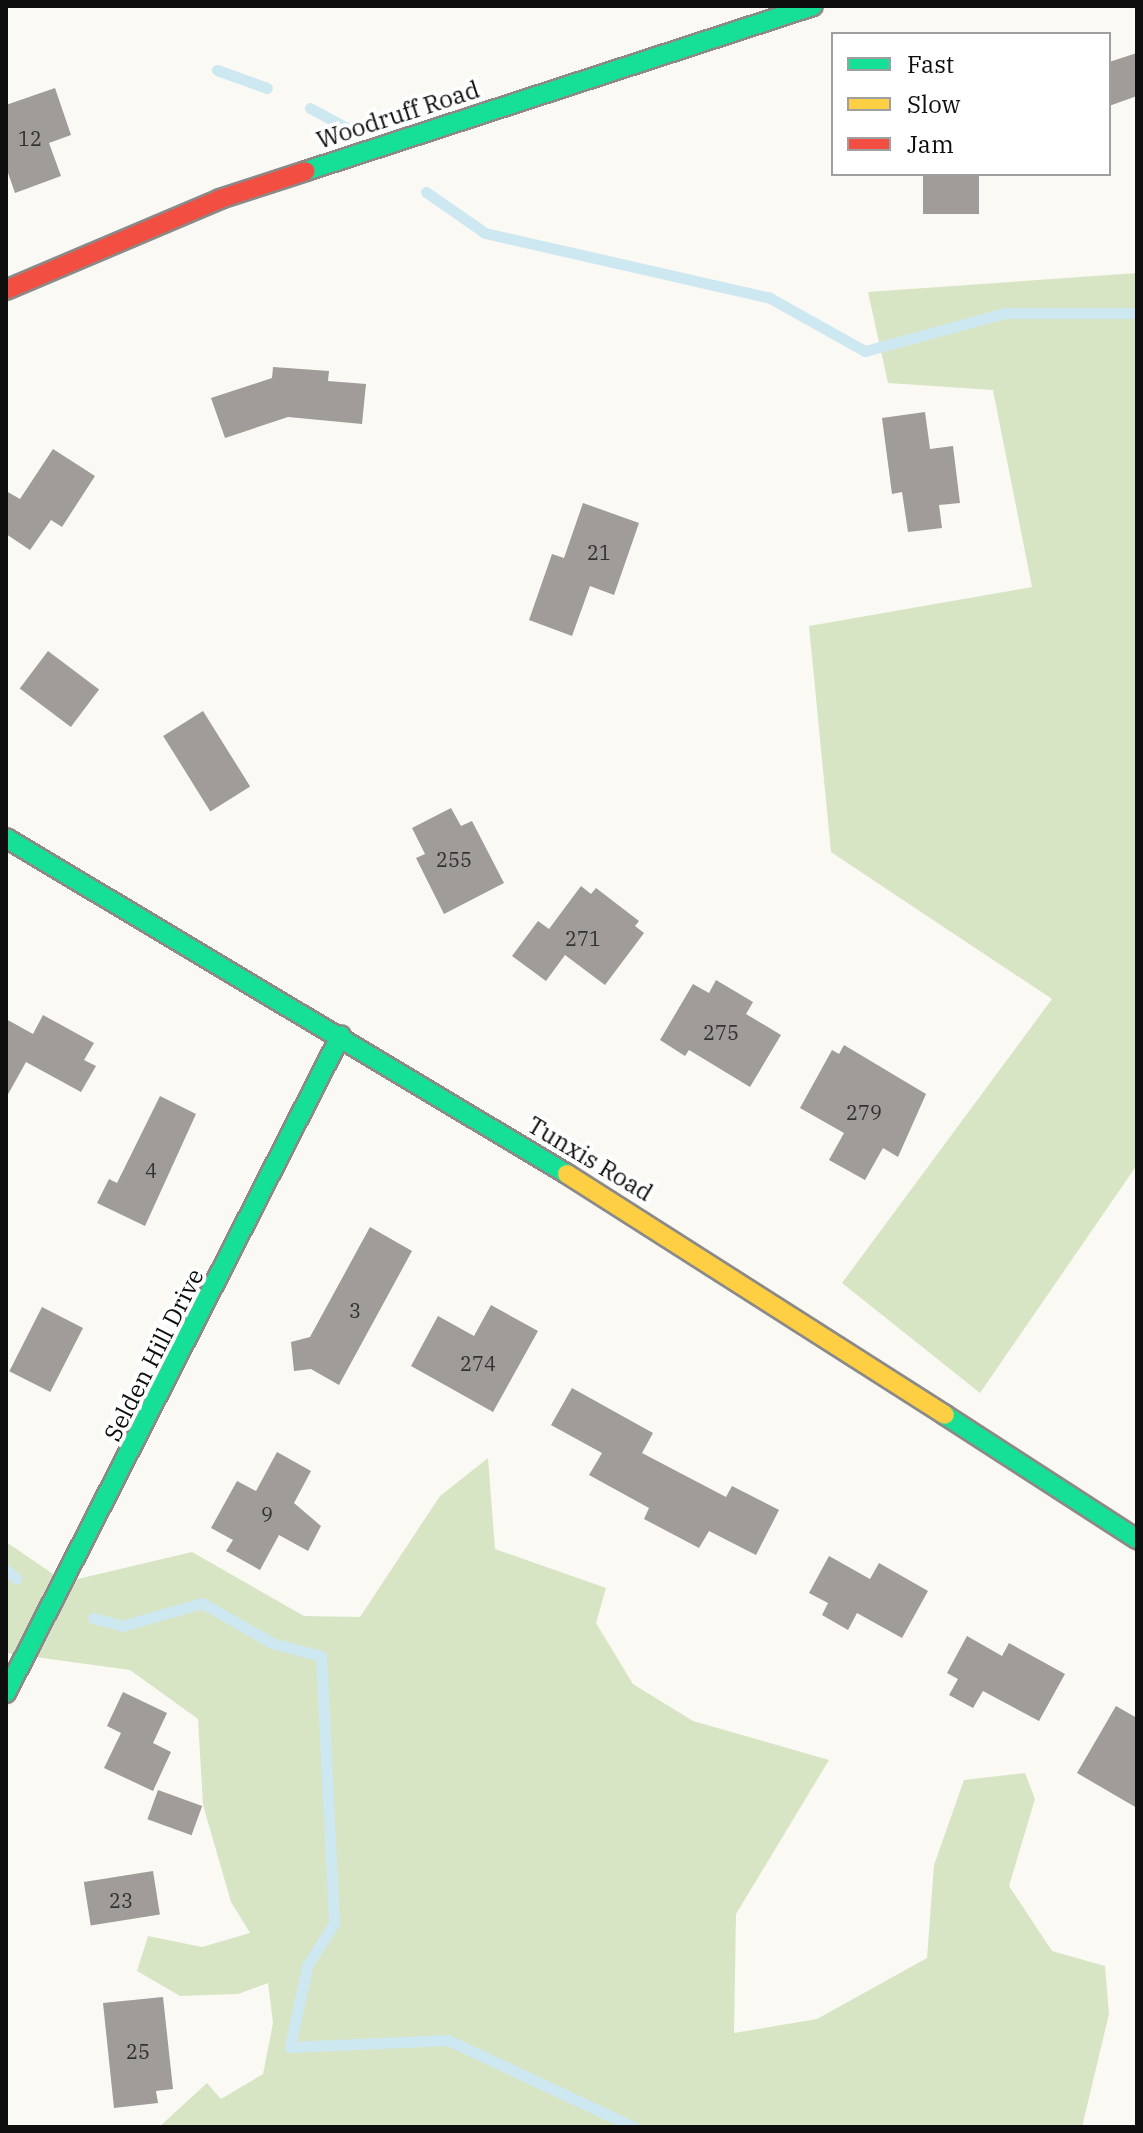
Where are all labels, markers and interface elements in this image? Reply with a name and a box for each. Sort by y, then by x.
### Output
legend [831,32,1111,176]
text: Fast [907,48,954,80]
street label: Woodruff Road [313,75,483,155]
text: Slow [907,88,960,120]
house number: 12 [18,126,42,150]
text: Jam [907,128,954,160]
house number: 21 [587,540,611,564]
house number: 255 [436,847,472,871]
house number: 271 [565,926,601,950]
house number: 275 [703,1020,739,1044]
house number: 279 [846,1100,882,1124]
street label: Tunxis Road [522,1110,658,1208]
house number: 4 [145,1158,157,1182]
street label: Selden Hill Drive [98,1264,210,1446]
house number: 3 [349,1298,361,1322]
house number: 274 [460,1351,496,1375]
house number: 9 [261,1502,273,1526]
house number: 23 [109,1888,133,1912]
house number: 25 [126,2039,150,2063]

